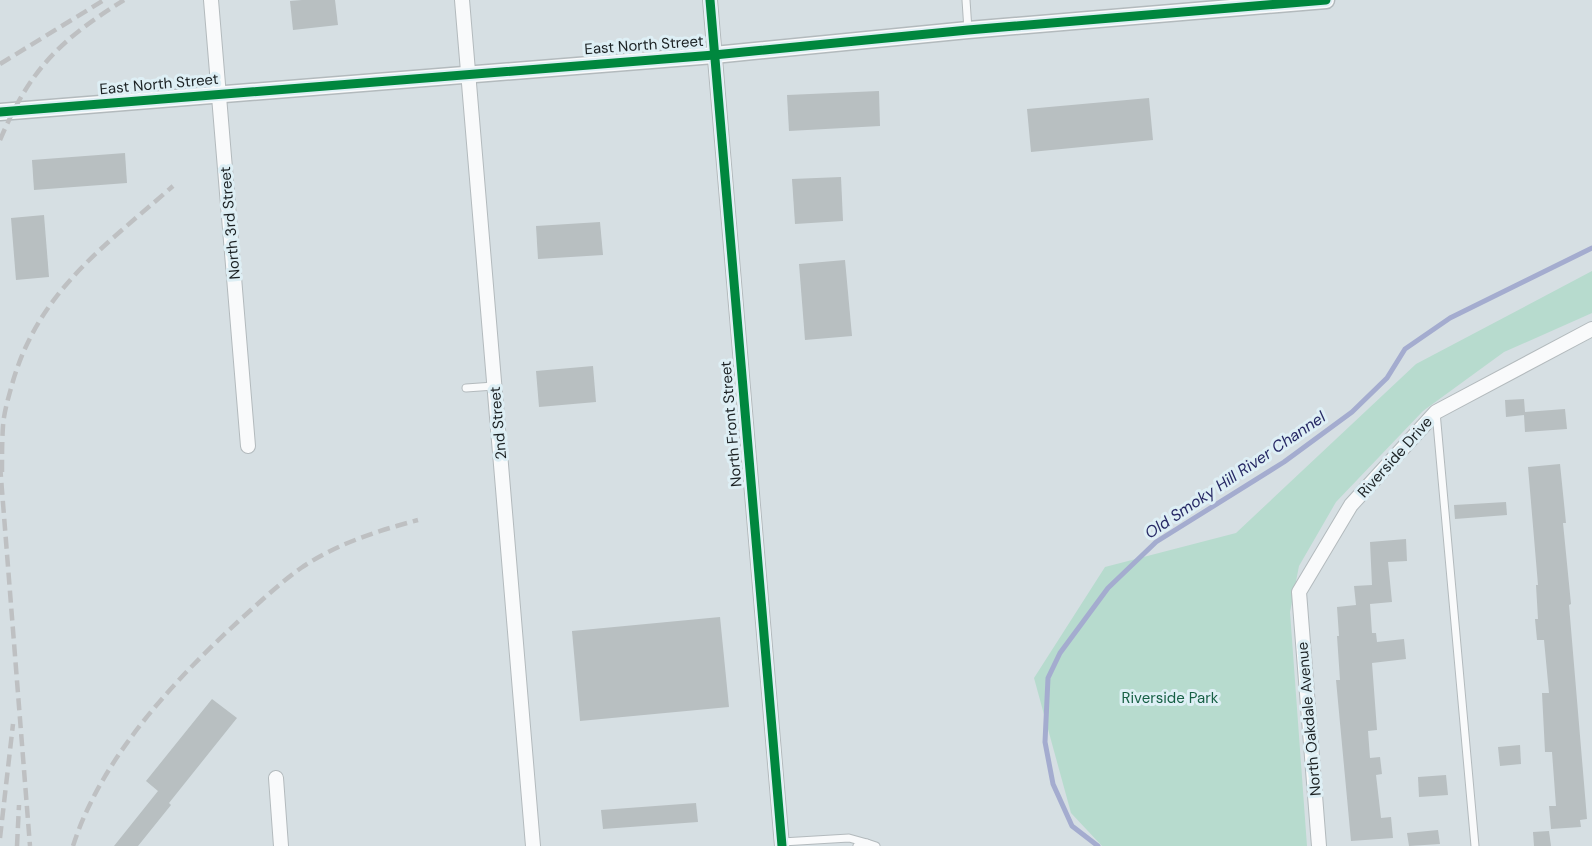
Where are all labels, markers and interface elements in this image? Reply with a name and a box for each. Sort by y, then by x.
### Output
street label: East North Street [584,31,704,59]
street label: East North Street [99,69,220,99]
street label: North 3rd Street [215,166,245,280]
street label: North Front Street [716,360,746,488]
street label: 2nd Street [485,386,511,460]
water label: Old Smoky Hill River Channel [1141,406,1330,543]
street label: Riverside Drive [1353,412,1437,502]
street label: North Oakdale Avenue [1292,641,1326,797]
park label: Riverside Park [1122,688,1219,708]

